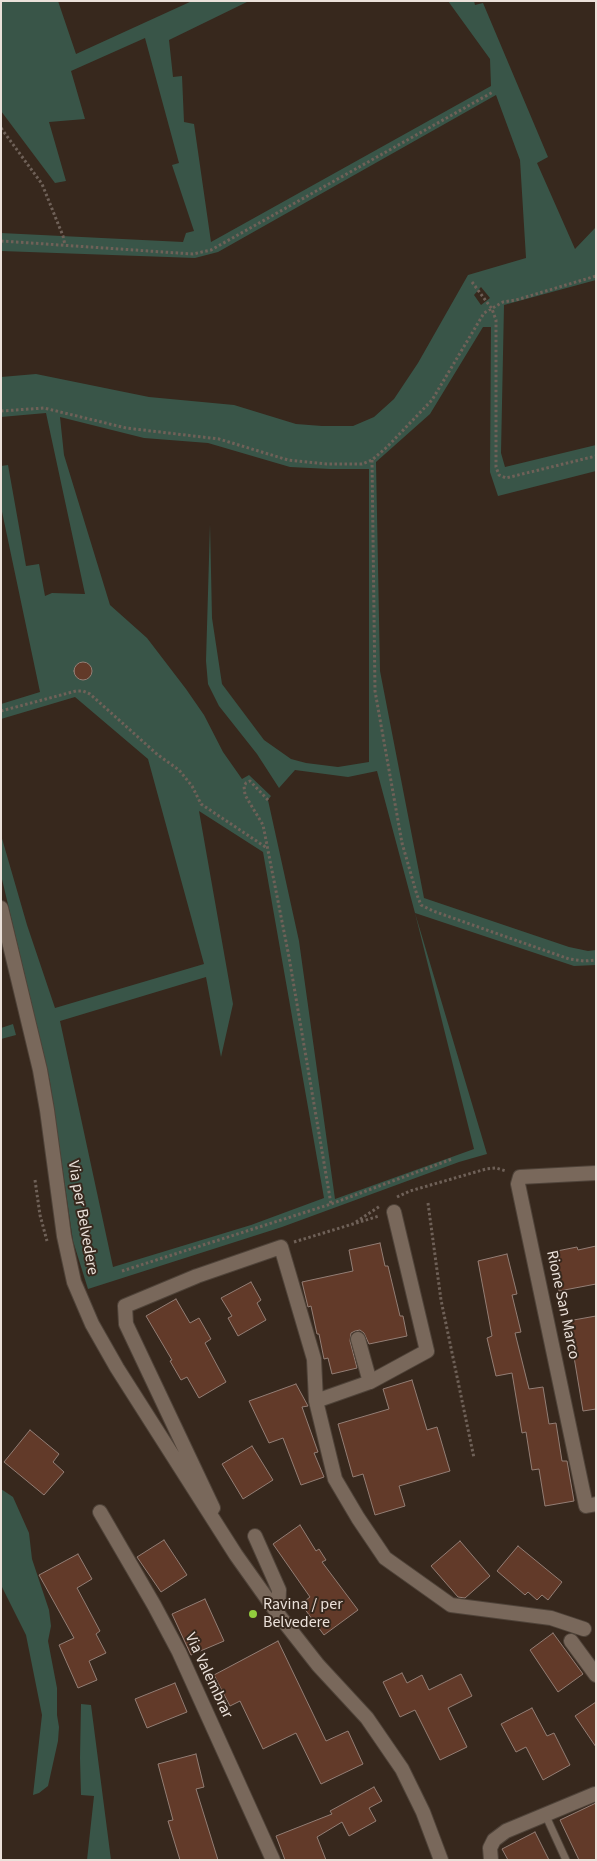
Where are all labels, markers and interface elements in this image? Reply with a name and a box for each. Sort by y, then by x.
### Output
street label: Via per Belvedere [62,1159,102,1277]
street label: Rione San Marco [541,1249,583,1361]
place label: Ravina / per Belvedere [263,1595,343,1633]
marker: Ravina / per Belvedere [247,1608,259,1620]
street label: Via Valembrar [180,1630,236,1722]

